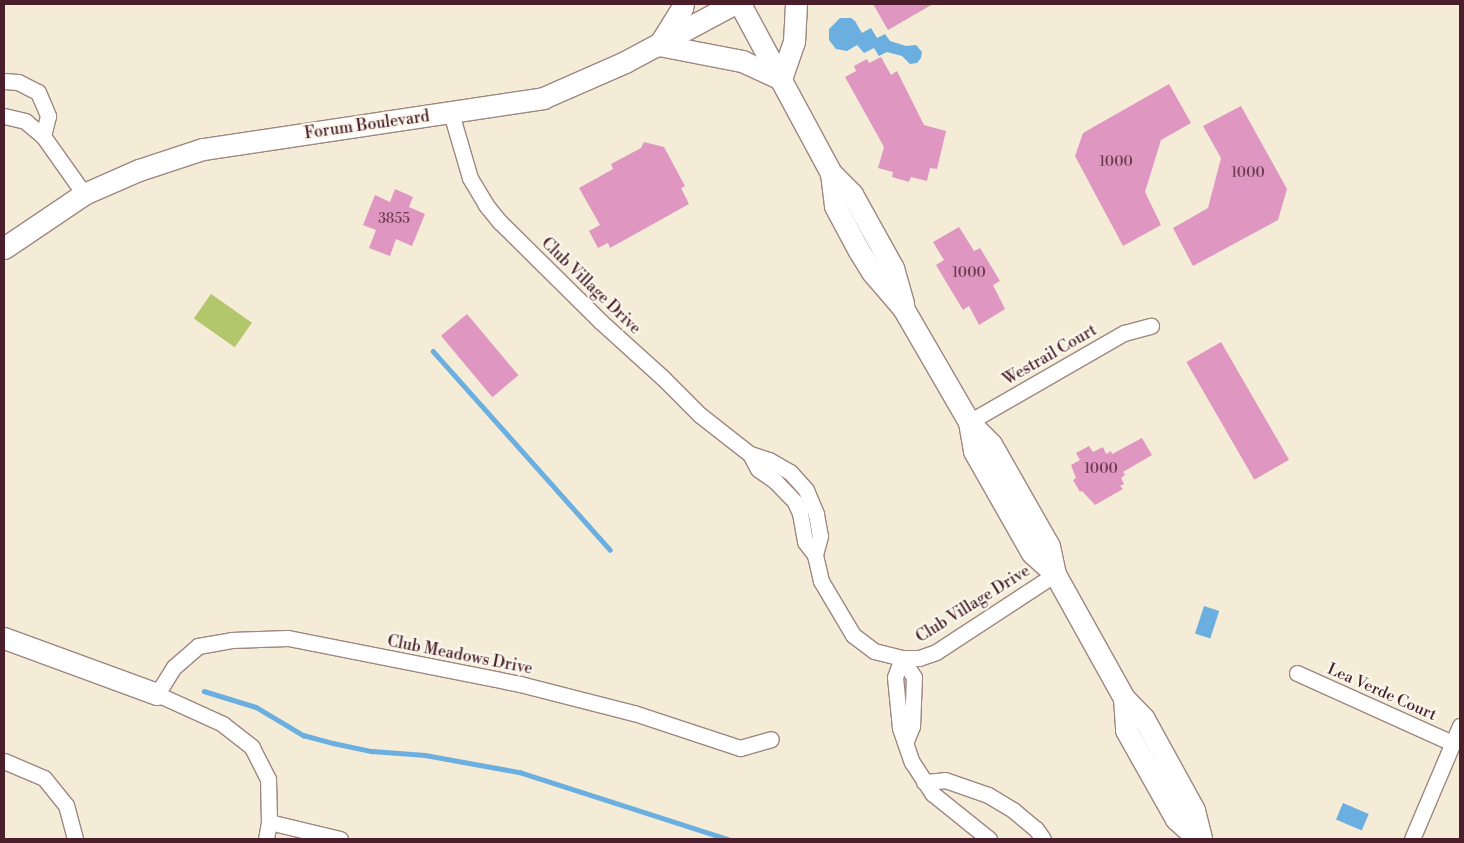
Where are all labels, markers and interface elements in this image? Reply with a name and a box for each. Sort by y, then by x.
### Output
street label: Forum Boulevard [303,107,431,143]
house number: 1000 [1099,154,1133,170]
house number: 1000 [1231,165,1265,181]
house number: 3855 [378,211,410,227]
street label: Club Village Drive [537,234,645,338]
house number: 1000 [952,265,986,281]
street label: Westrail Court [1000,320,1100,390]
house number: 1000 [1084,461,1118,477]
street label: Club Village Drive [912,561,1034,647]
street label: Club Meadows Drive [386,631,534,679]
street label: Lea Verde Court [1324,659,1440,725]

